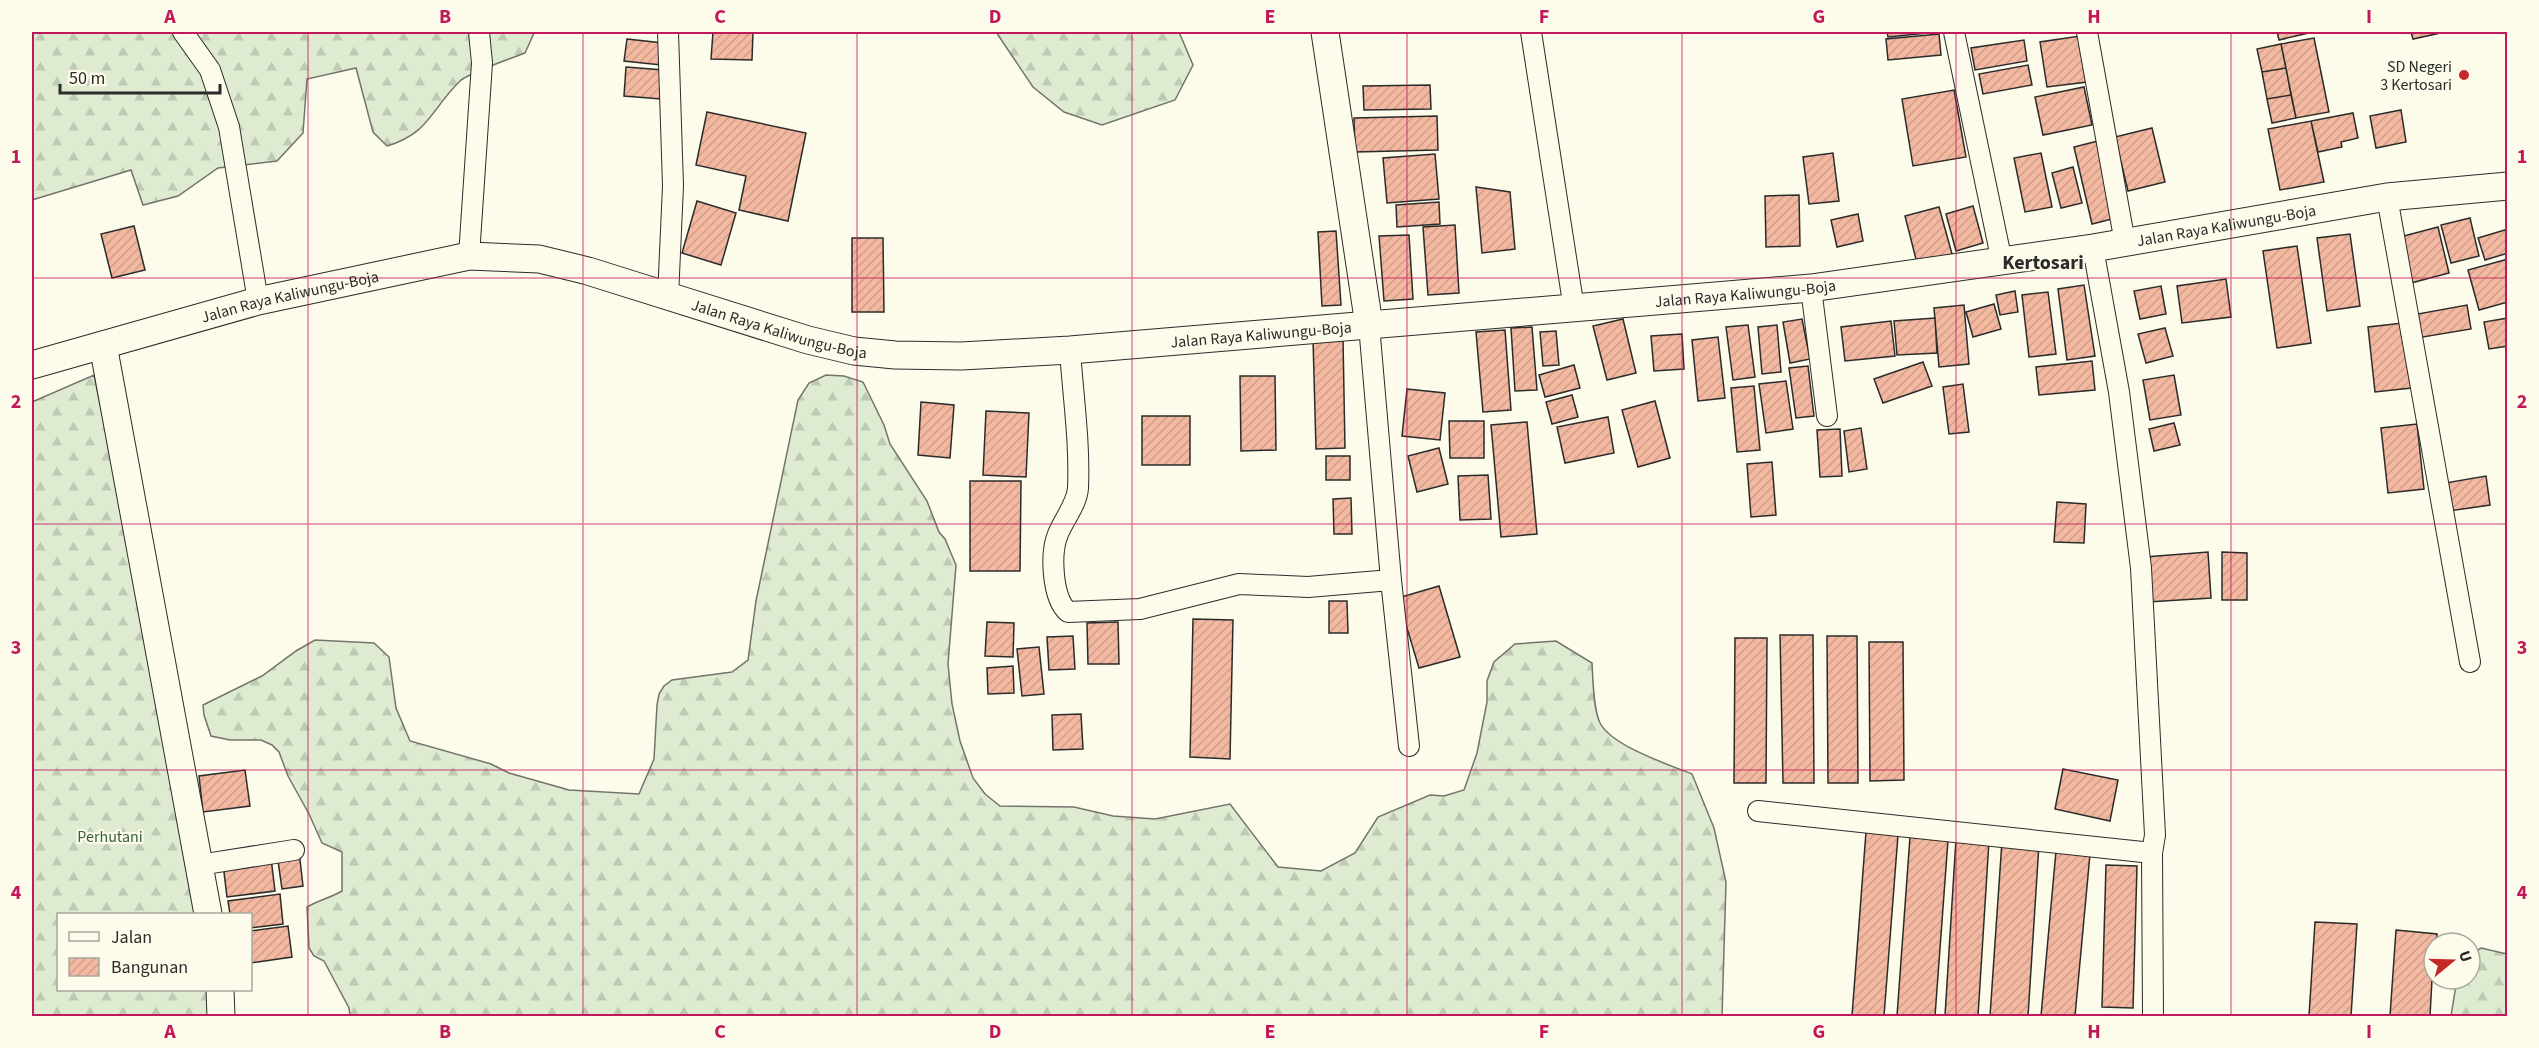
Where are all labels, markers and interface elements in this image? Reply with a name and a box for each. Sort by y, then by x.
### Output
text: A [163,3,176,31]
text: B [439,3,451,31]
text: C [714,3,726,31]
text: D [989,3,1001,31]
text: E [1265,3,1275,31]
text: F [1539,3,1549,31]
text: G [1813,3,1825,31]
text: H [2087,3,2101,31]
text: I [2366,3,2372,31]
place label: SD Negeri 3 Kertosari [2380,56,2452,96]
scale bar [60,57,220,95]
text: 50 m [69,66,105,91]
marker: SD Negeri 3 Kertosari [2457,68,2471,82]
text: 1 [11,143,21,171]
text: 1 [2517,143,2527,171]
street label: Jalan Raya Kaliwungu-Boja [2135,200,2318,252]
district label: Kertosari [2002,249,2084,277]
street label: Jalan Raya Kaliwungu-Boja [199,266,381,329]
street label: Jalan Raya Kaliwungu-Boja [1654,275,1837,313]
street label: Jalan Raya Kaliwungu-Boja [688,294,868,364]
street label: Jalan Raya Kaliwungu-Boja [1170,316,1353,354]
text: 2 [11,388,21,416]
text: 2 [2517,388,2527,416]
text: 3 [11,634,21,662]
text: 3 [2517,634,2527,662]
park label: Perhutani [77,826,143,848]
text: 4 [11,879,22,907]
text: 4 [2517,879,2528,907]
legend [57,913,252,991]
text: Jalan [111,925,152,950]
north arrow [2422,931,2482,991]
text: U [2453,948,2477,965]
text: Bangunan [111,955,188,980]
text: A [163,1018,176,1046]
text: B [439,1018,451,1046]
text: C [714,1018,726,1046]
text: D [989,1018,1001,1046]
text: E [1265,1018,1275,1046]
text: F [1539,1018,1549,1046]
text: G [1813,1018,1825,1046]
text: H [2087,1018,2101,1046]
text: I [2366,1018,2372,1046]

